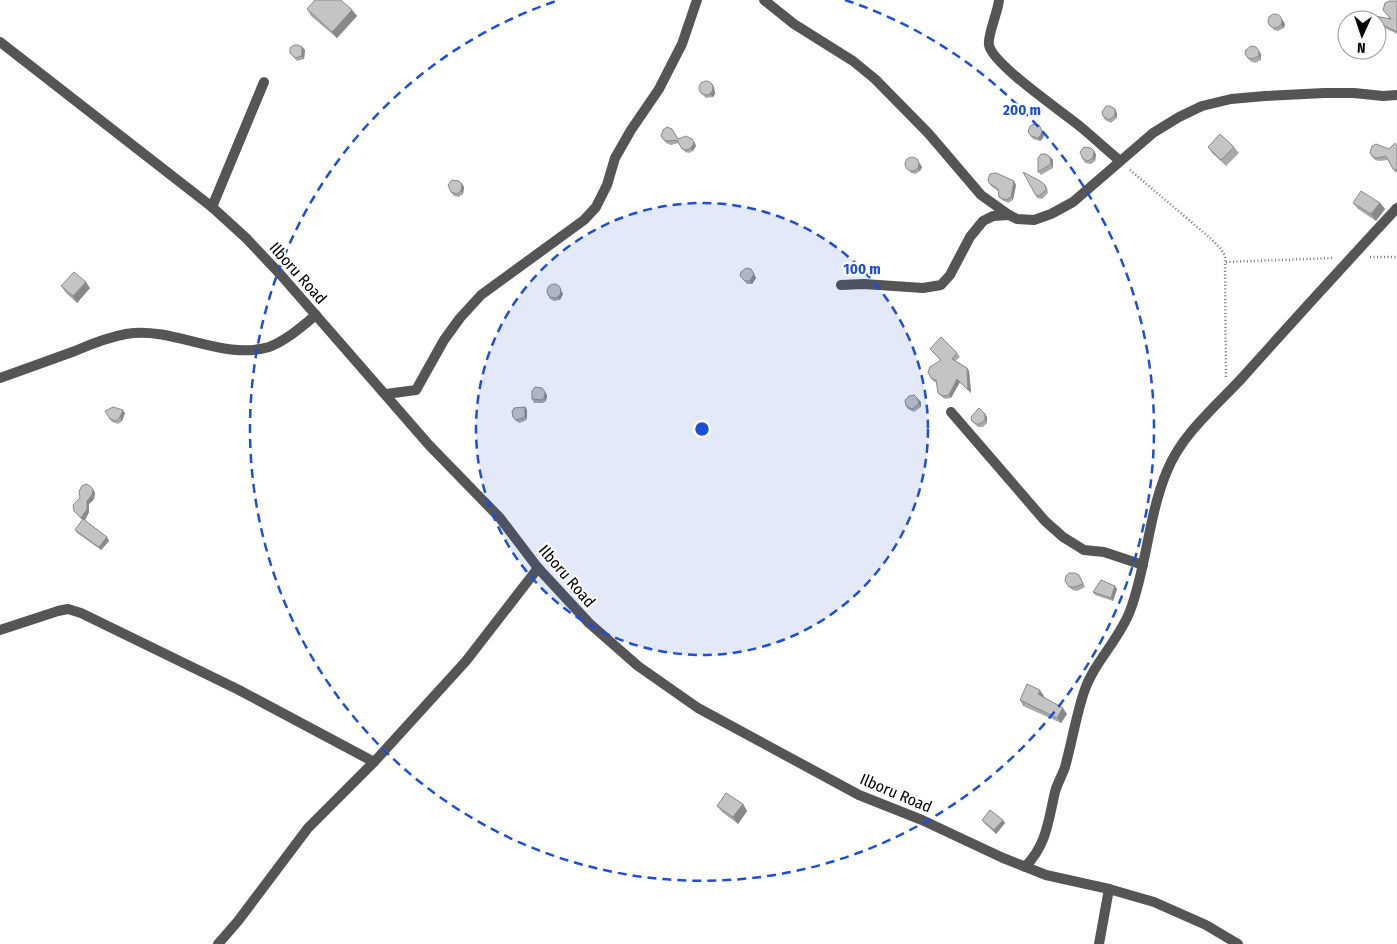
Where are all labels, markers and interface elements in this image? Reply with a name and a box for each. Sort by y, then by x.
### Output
north arrow [1337,10,1387,60]
text: N [1357,39,1366,56]
text: 200 m [1002,101,1041,119]
street label: Ilboru Road [265,238,331,308]
text: 100 m [843,260,881,278]
centre of rings [693,420,711,438]
street label: Ilboru Road [535,541,599,611]
street label: Ilboru Road [857,769,935,817]

